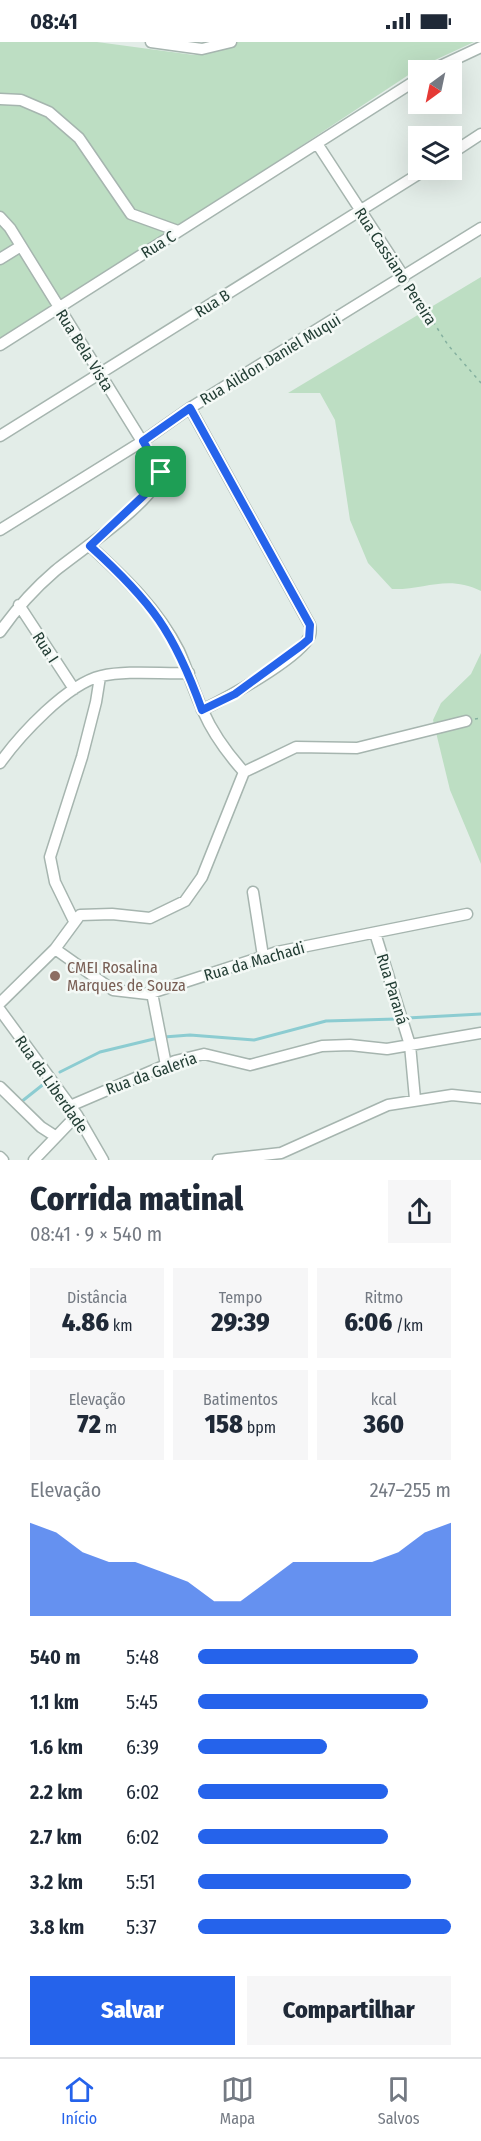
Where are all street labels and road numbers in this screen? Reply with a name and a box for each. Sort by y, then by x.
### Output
street label: Rua Cassiano Pereira [351,204,441,329]
street label: Rua C [138,227,179,262]
street label: Rua B [191,285,233,321]
street label: Rua Bela Vista [52,306,117,395]
street label: Rua Aildon Daniel Muqui [197,310,344,409]
street label: Rua I [29,628,63,666]
street label: Rua da Machadi [202,938,307,985]
street label: Rua Paraná [373,951,412,1027]
street label: Rua da Liberdade [11,1032,92,1137]
street label: Rua da Galeria [103,1048,199,1099]

